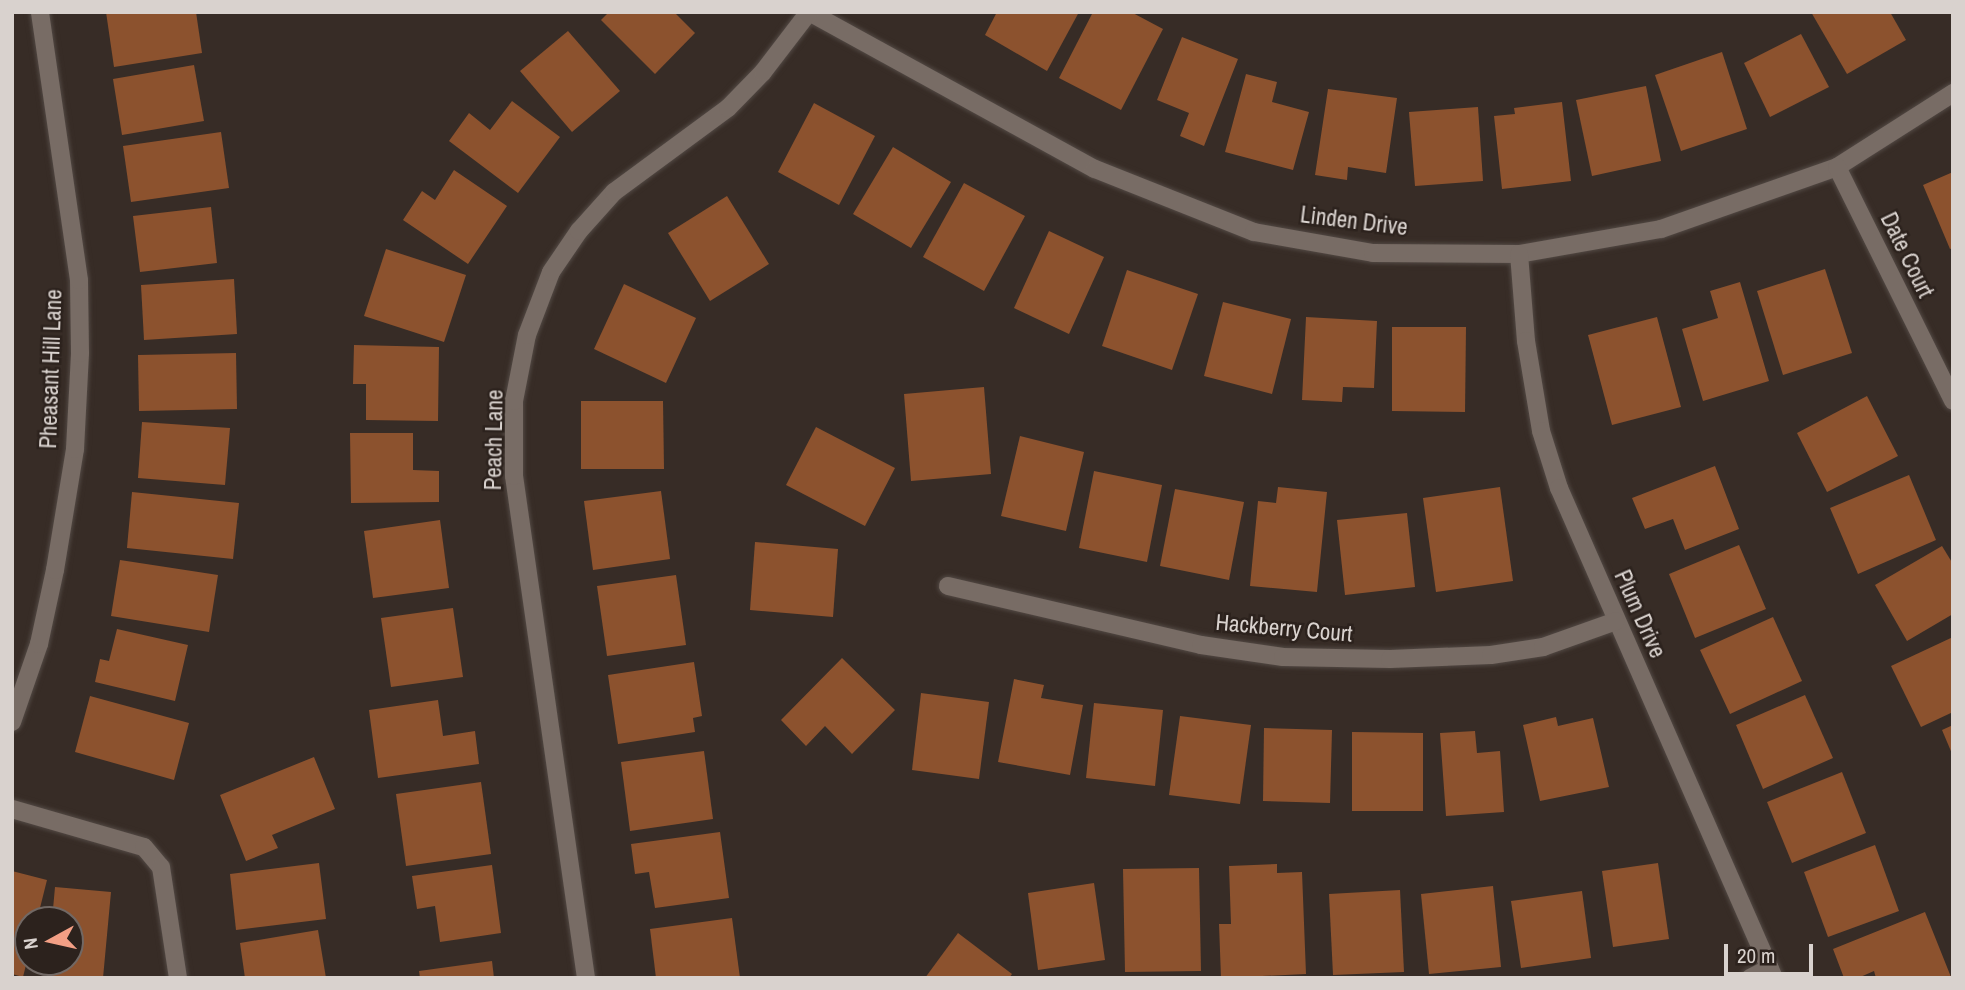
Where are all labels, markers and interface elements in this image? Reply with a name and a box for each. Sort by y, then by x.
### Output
street label: Linden Drive [1299,201,1409,241]
street label: Date Court [1875,208,1939,302]
street label: Pheasant Hill Lane [34,289,68,449]
street label: Peach Lane [479,389,509,491]
street label: Plum Drive [1608,566,1672,662]
street label: Hackberry Court [1214,608,1354,648]
north arrow [14,906,84,976]
scale bar [1727,930,1816,974]
text: N [17,936,44,951]
text: 20 m [1737,941,1775,970]

